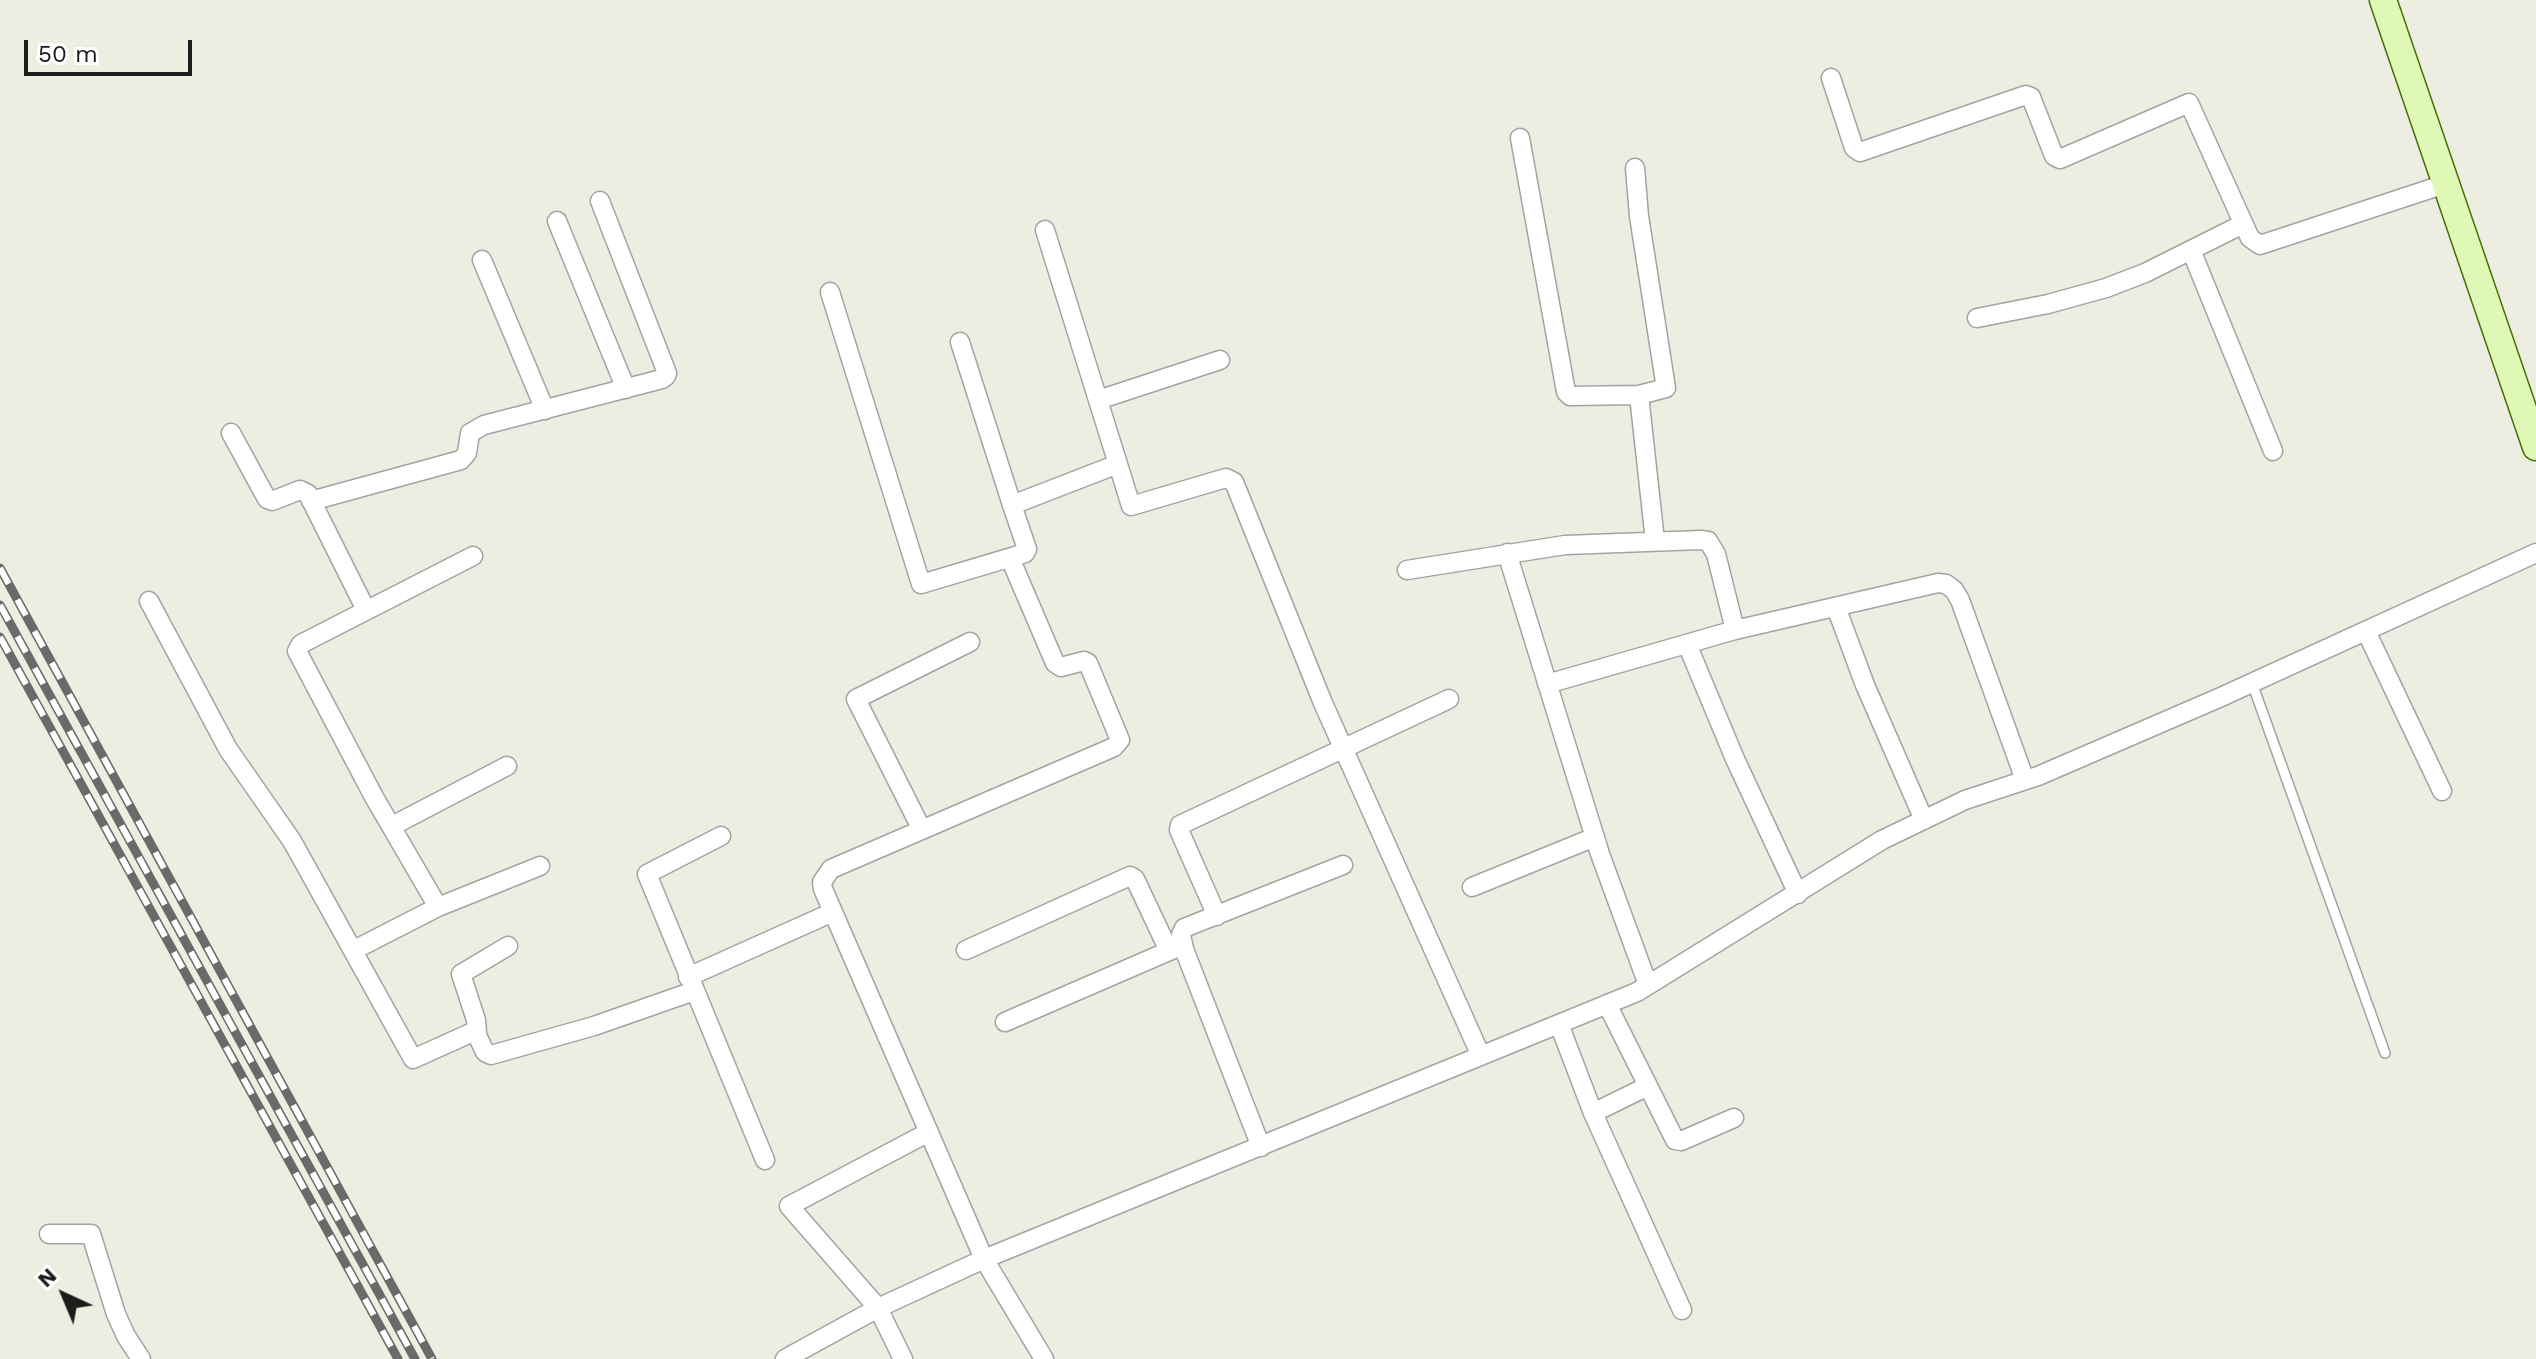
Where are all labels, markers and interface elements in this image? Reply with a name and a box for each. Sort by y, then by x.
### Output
scale bar [28,24,196,74]
text: 50 m [38,40,98,68]
north arrow [24,1255,104,1335]
text: N [32,1263,62,1292]

